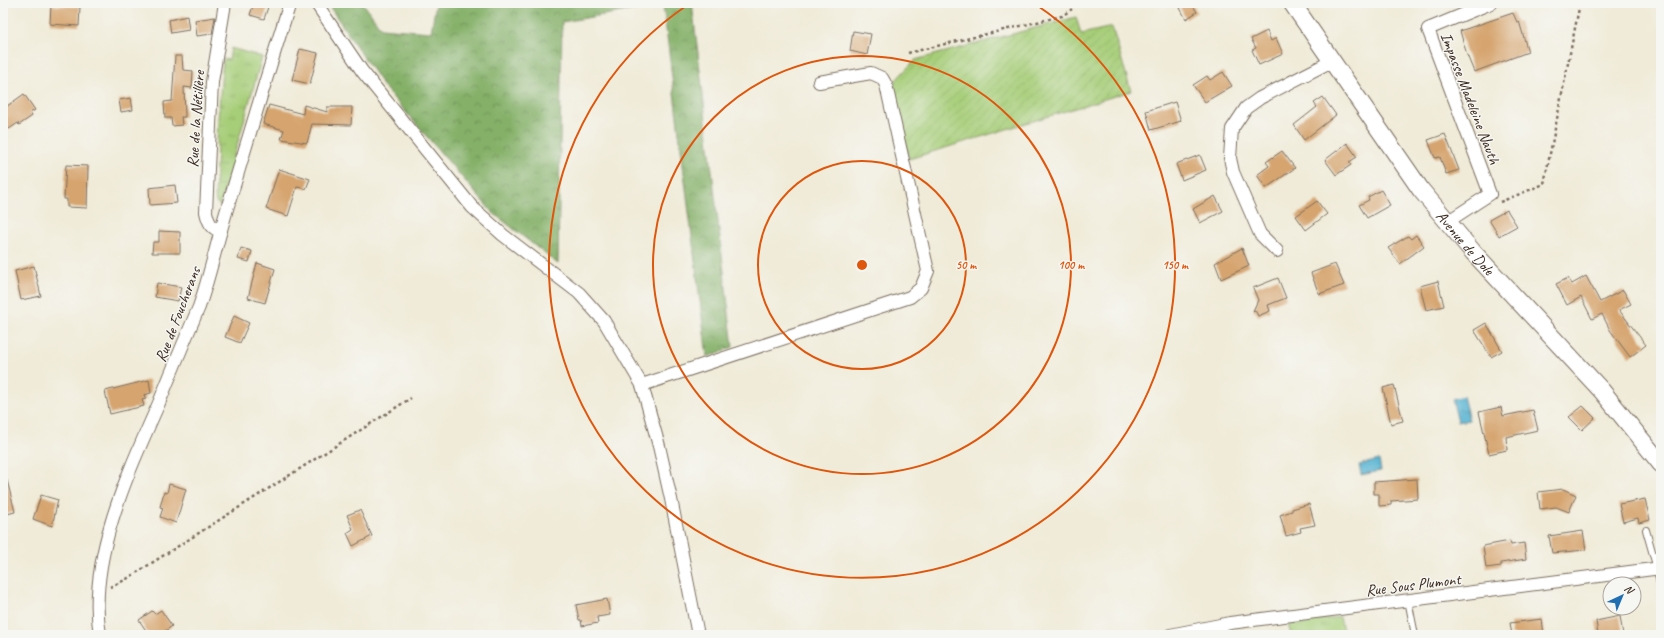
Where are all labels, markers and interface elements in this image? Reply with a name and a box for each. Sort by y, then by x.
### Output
street label: Impasse Madeleine Nauth [1436,30,1505,168]
street label: Rue de la Nétillère [183,68,209,168]
street label: Avenue de Dole [1431,207,1499,281]
text: 50 m [956,257,977,273]
text: 100 m [1058,257,1085,273]
text: 150 m [1162,257,1189,273]
centre of rings [855,258,869,272]
street label: Rue de Foucherans [151,262,206,365]
street label: Rue Sous Plumont [1365,569,1463,601]
north arrow [1602,576,1642,616]
text: N [1622,581,1638,598]

